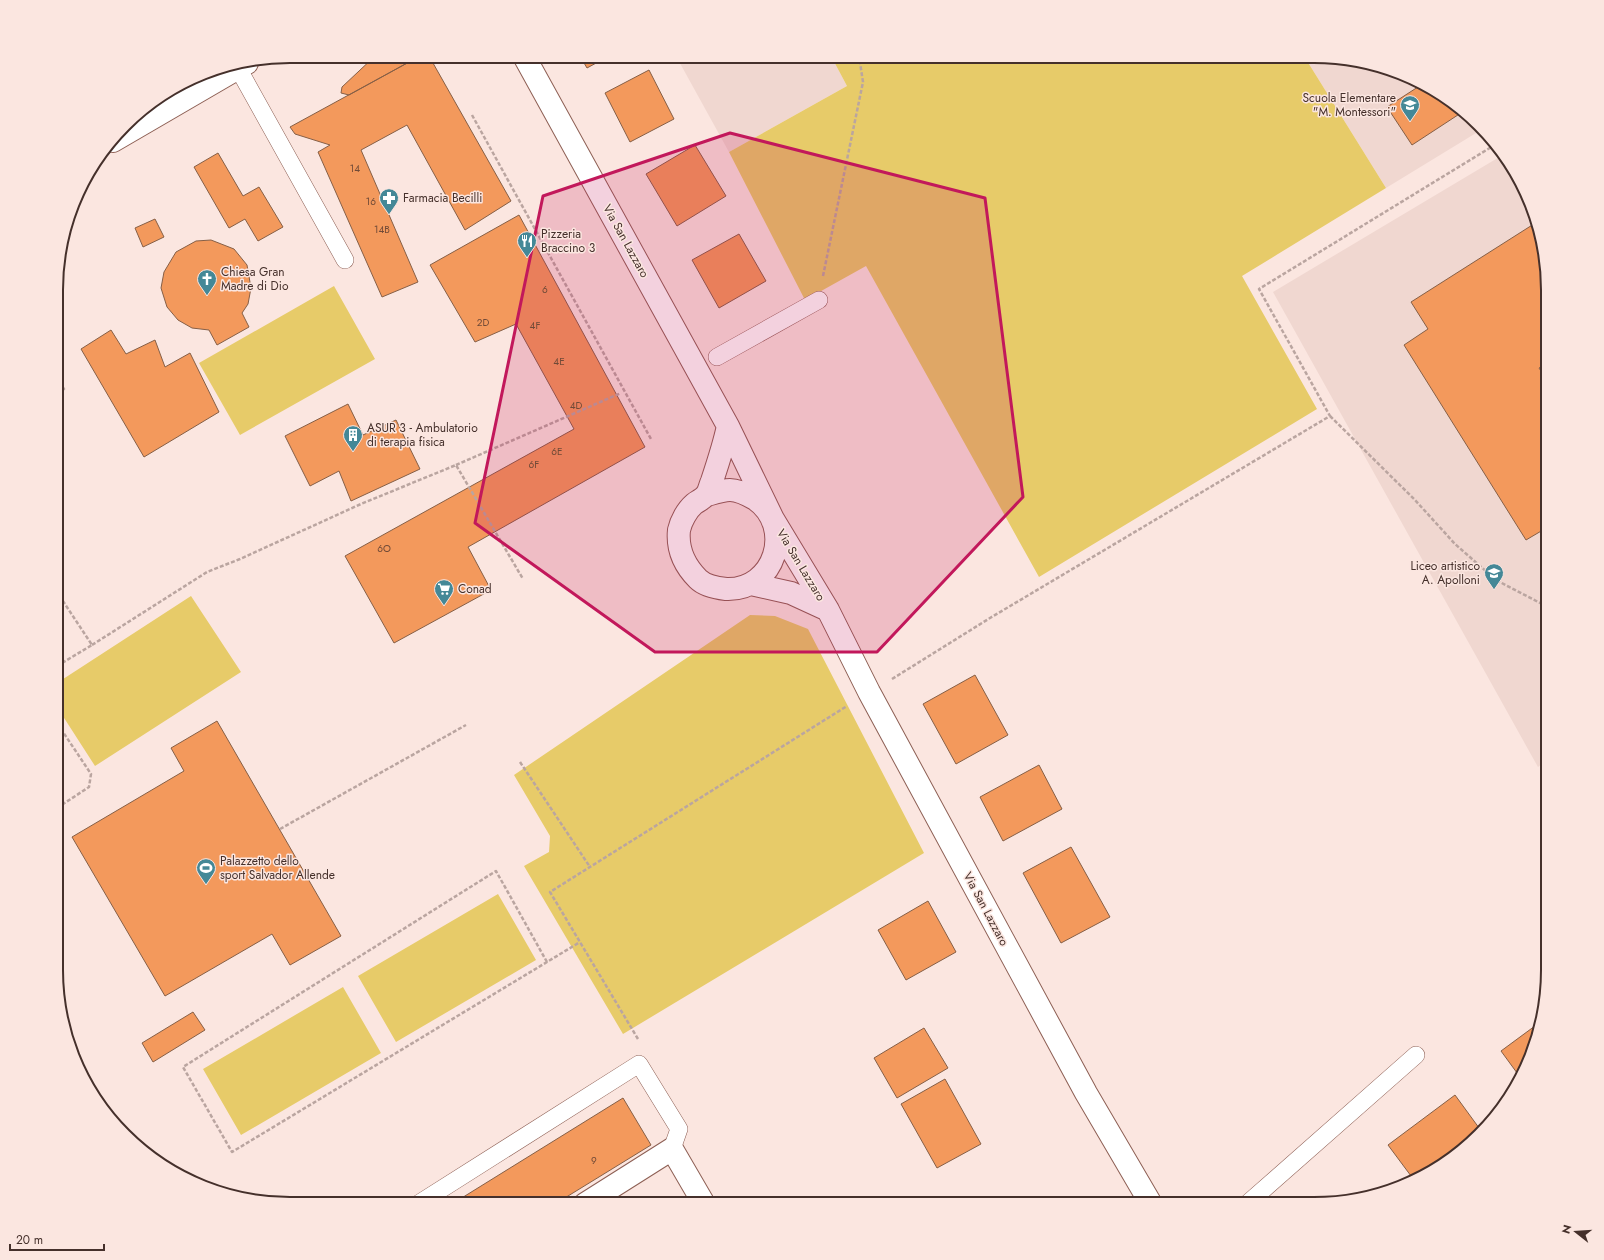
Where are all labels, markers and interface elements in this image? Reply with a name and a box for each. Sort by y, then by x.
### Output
place label: Scuola Elementare "M. Montessori" [1303,89,1396,121]
school or university icon: Scuola Elementare "M. Montessori" [1399,94,1421,122]
house number: 14 [350,161,360,176]
pharmacy icon: Farmacia Becilli [378,187,400,215]
place label: Farmacia Becilli [403,189,482,207]
house number: 16 [366,194,376,209]
street label: Via San Lazzaro [598,201,654,281]
house number: 14B [374,222,390,237]
place label: Pizzeria Braccino 3 [541,225,596,257]
restaurant icon: Pizzeria Braccino 3 [516,230,538,258]
place label: Chiesa Gran Madre di Dio [221,263,289,295]
church icon: Chiesa Gran Madre di Dio [196,268,218,296]
house number: 6 [542,282,548,297]
house number: 2D [477,315,489,330]
house number: 4F [530,318,540,333]
house number: 4E [553,354,565,369]
house number: 4D [570,398,583,413]
place label: ASUR 3 - Ambulatorio di terapia fisica [367,419,478,451]
building icon: ASUR 3 - Ambulatorio di terapia fisica [342,424,364,452]
house number: 6E [551,444,563,459]
house number: 6F [529,457,539,472]
street label: Via San Lazzaro [772,525,830,605]
house number: 6O [377,541,391,556]
place label: Liceo artistico A. Apolloni [1410,557,1480,589]
school or university icon: Liceo artistico A. Apolloni [1483,562,1505,590]
supermarket icon: Conad [433,578,455,606]
place label: Conad [458,580,492,598]
place label: Palazzetto dello sport Salvador Allende [220,852,335,884]
sports icon: Palazzetto dello sport Salvador Allende [195,857,217,885]
street label: Via San Lazzaro [959,869,1013,950]
house number: 9 [591,1153,597,1168]
north arrow [1556,1212,1596,1252]
text: N [1558,1223,1575,1236]
scale bar [10,1226,104,1252]
text: 20 m [16,1231,43,1249]

